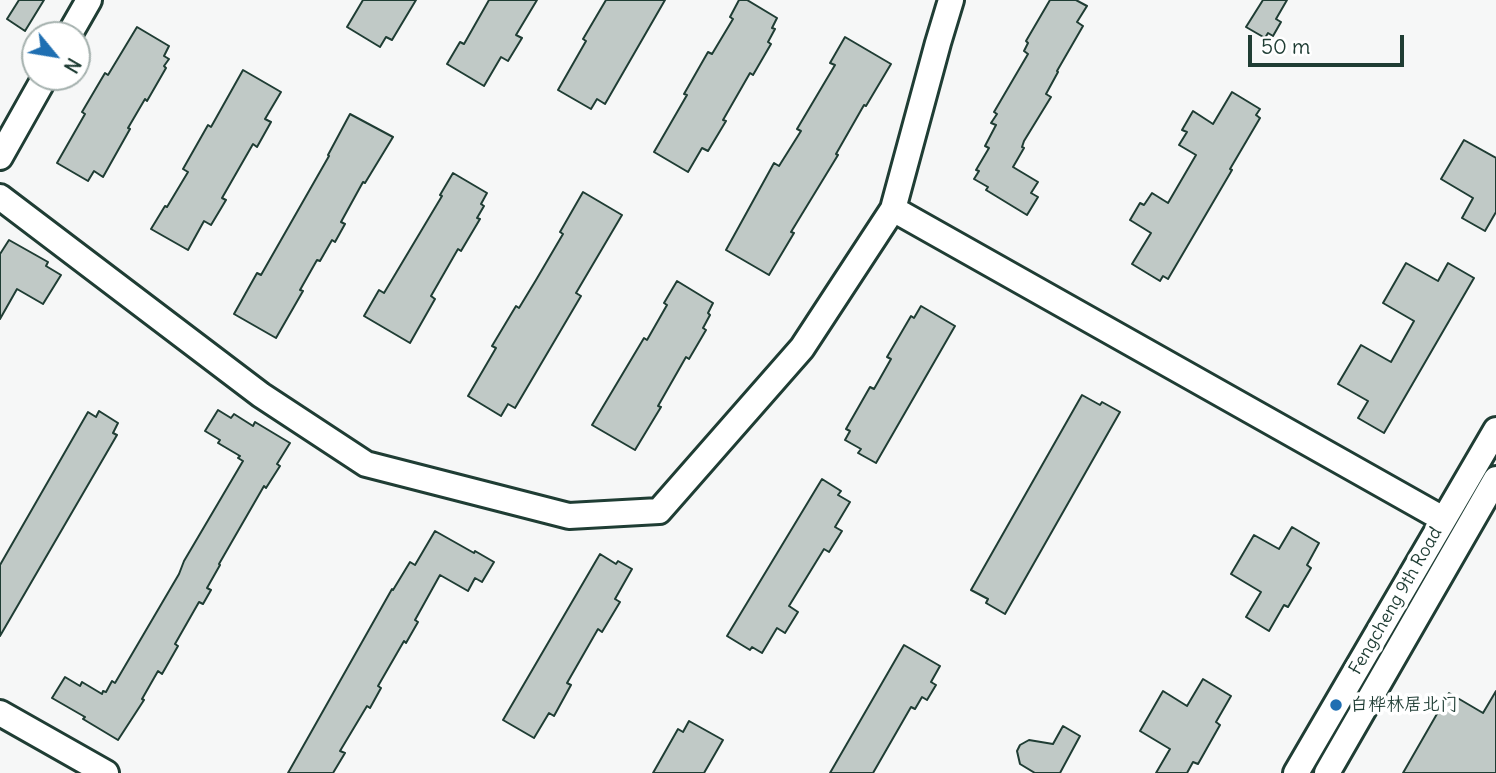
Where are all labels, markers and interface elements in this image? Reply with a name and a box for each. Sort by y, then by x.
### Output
north arrow [21,21,91,91]
scale bar [1251,21,1407,65]
text: 50 m [1261,33,1310,60]
text: N [59,54,86,77]
street label: Fengcheng 9th Road [1345,523,1447,679]
place label: 白桦林居北门 [1350,694,1458,716]
marker: 白桦林居北门 [1328,697,1344,713]

